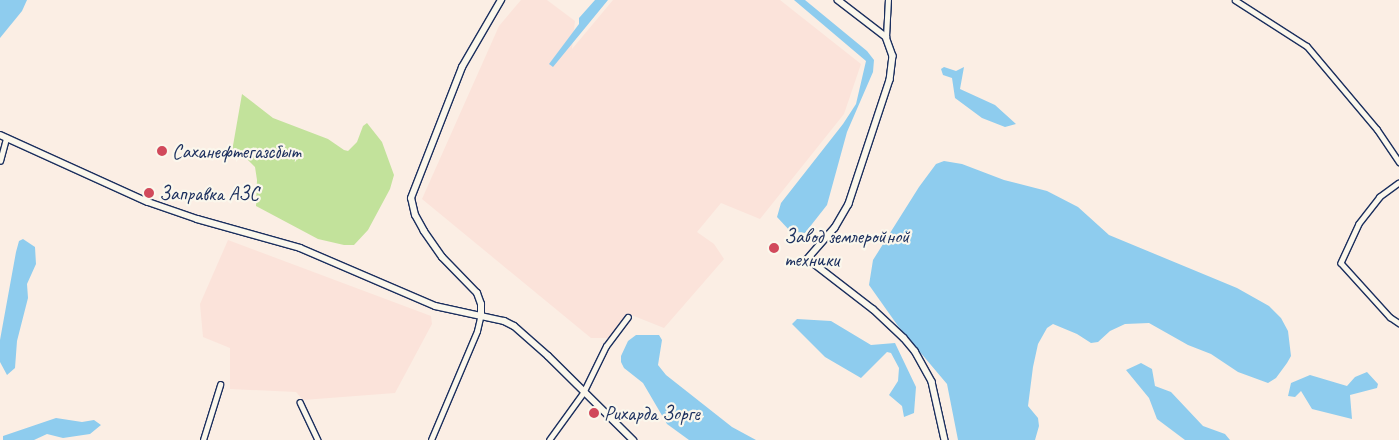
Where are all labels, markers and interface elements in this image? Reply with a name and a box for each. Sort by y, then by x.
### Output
place label: Саханефтегазсбыт [172,139,301,163]
marker: Саханефтегазсбыт [156,145,168,157]
place label: Заправка АЗС [159,181,259,205]
marker: Заправка АЗС [143,187,155,199]
place label: Завод землеройной техники [784,225,911,272]
marker: Завод землеройной техники [768,242,780,254]
place label: Рихарда Зорге [604,401,700,425]
marker: Рихарда Зорге [588,407,600,419]

